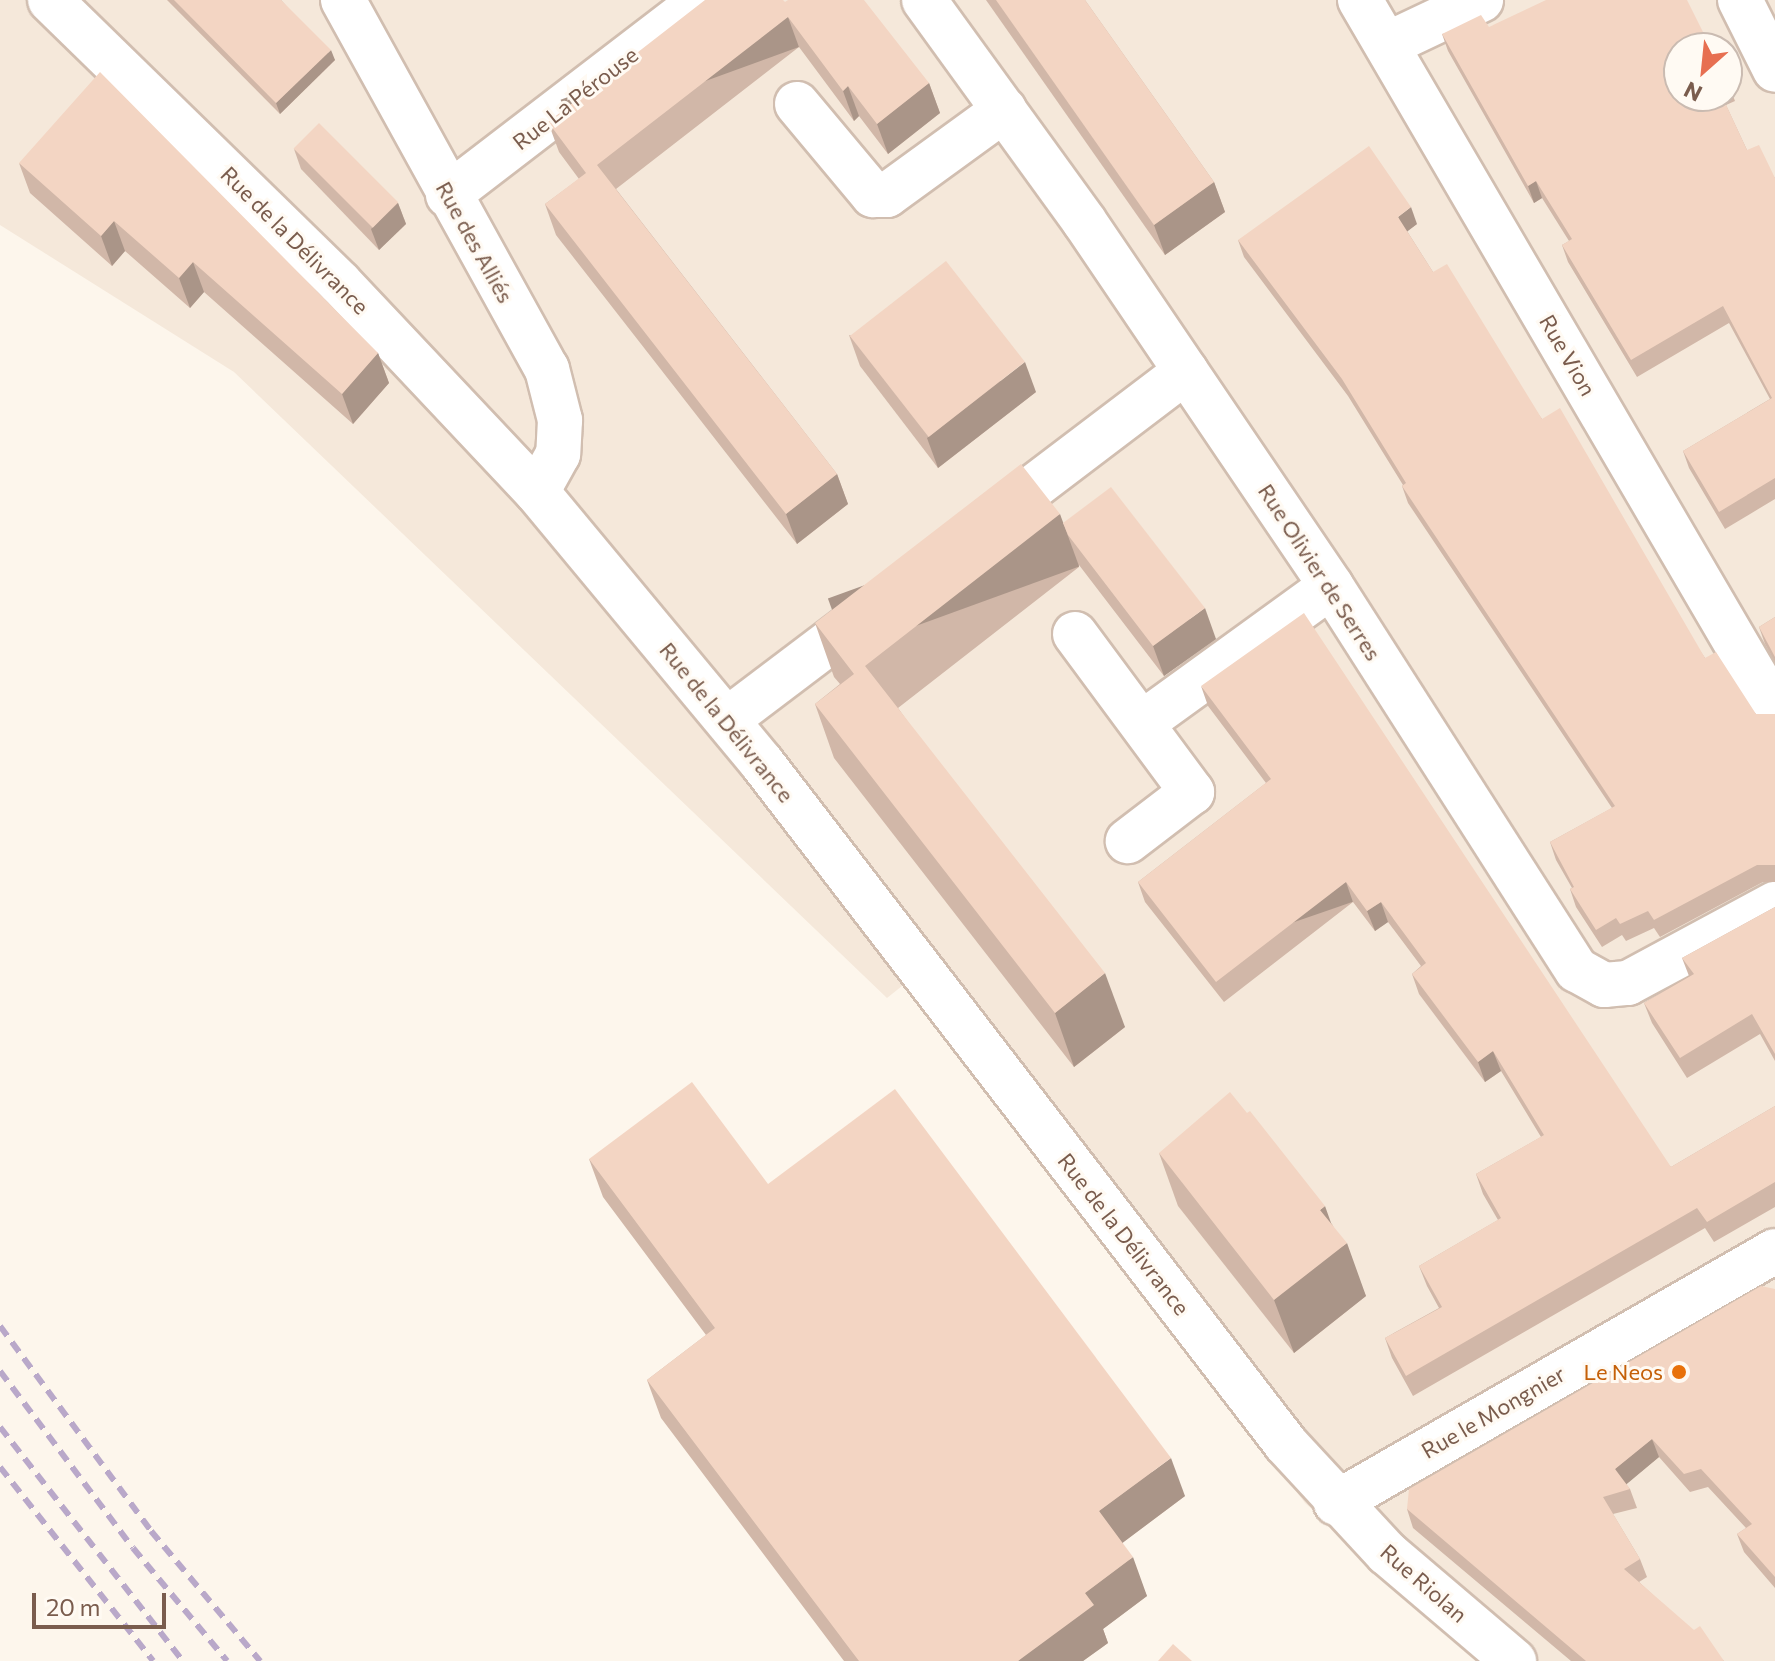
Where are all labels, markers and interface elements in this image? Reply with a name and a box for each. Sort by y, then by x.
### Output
north arrow [1663,32,1743,112]
street label: Rue La Pérouse [507,41,643,155]
text: N [1679,76,1706,108]
street label: Rue de la Délivrance [216,161,374,319]
street label: Rue des Alliés [431,177,519,307]
street label: Rue Vion [1534,310,1602,400]
street label: Rue Olivier de Serres [1253,479,1387,665]
street label: Rue de la Délivrance [654,637,800,807]
street label: Rue de la Délivrance [1053,1148,1195,1320]
place label: Le Neos [1583,1359,1663,1385]
street label: Rue le Mongnier [1416,1360,1570,1464]
marker: Le Neos [1670,1363,1688,1381]
street label: Rue Riolan [1375,1538,1473,1628]
scale bar [36,1577,170,1627]
text: 20 m [46,1592,100,1621]

